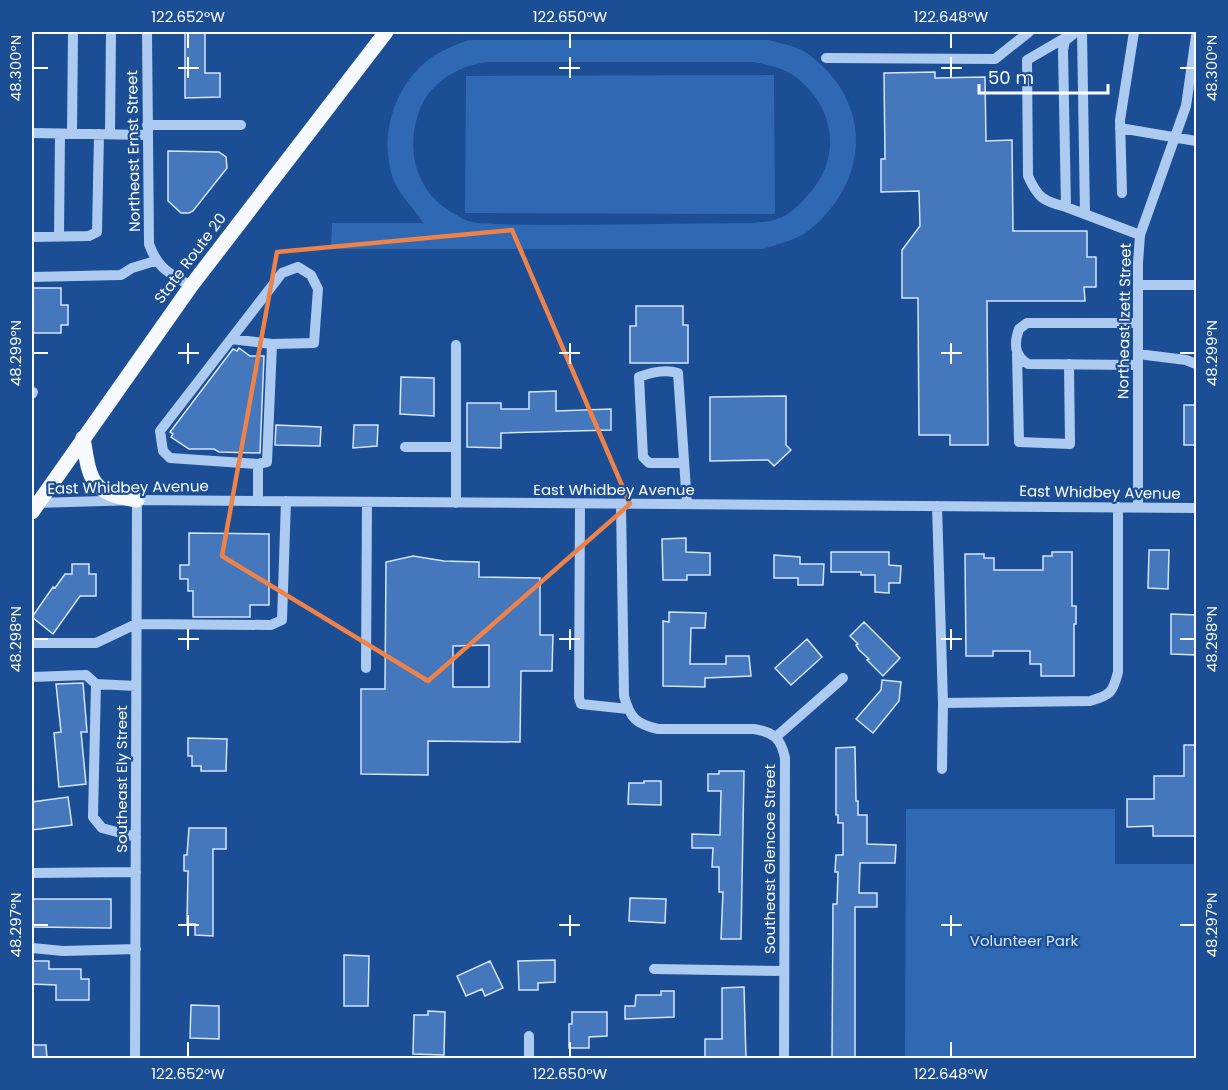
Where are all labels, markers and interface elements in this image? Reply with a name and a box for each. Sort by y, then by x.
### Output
text: 122.652°W [151,6,225,27]
text: 122.650°W [533,6,608,27]
text: 122.648°W [914,6,989,27]
text: 48.300°N [5,35,26,101]
text: 48.300°N [1201,35,1222,101]
scale bar [979,57,1108,95]
text: 50 m [988,65,1034,90]
street label: Northeast Ernst Street [121,70,145,232]
street label: State Route 20 [149,208,231,308]
street label: Northeast Izett Street [1112,243,1136,399]
text: 48.299°N [5,320,26,386]
text: 48.299°N [1201,320,1222,386]
street label: East Whidbey Avenue [47,475,209,499]
street label: East Whidbey Avenue [533,479,695,500]
street label: East Whidbey Avenue [1019,480,1181,504]
text: 48.298°N [5,606,26,672]
text: 48.298°N [1201,606,1222,672]
street label: Southeast Ely Street [111,705,132,853]
street label: Southeast Glencoe Street [759,764,780,954]
text: 48.297°N [5,892,26,958]
text: 48.297°N [1201,892,1222,958]
park label: Volunteer Park [970,930,1078,951]
text: 122.652°W [151,1063,225,1084]
text: 122.650°W [533,1063,608,1084]
text: 122.648°W [914,1063,989,1084]

